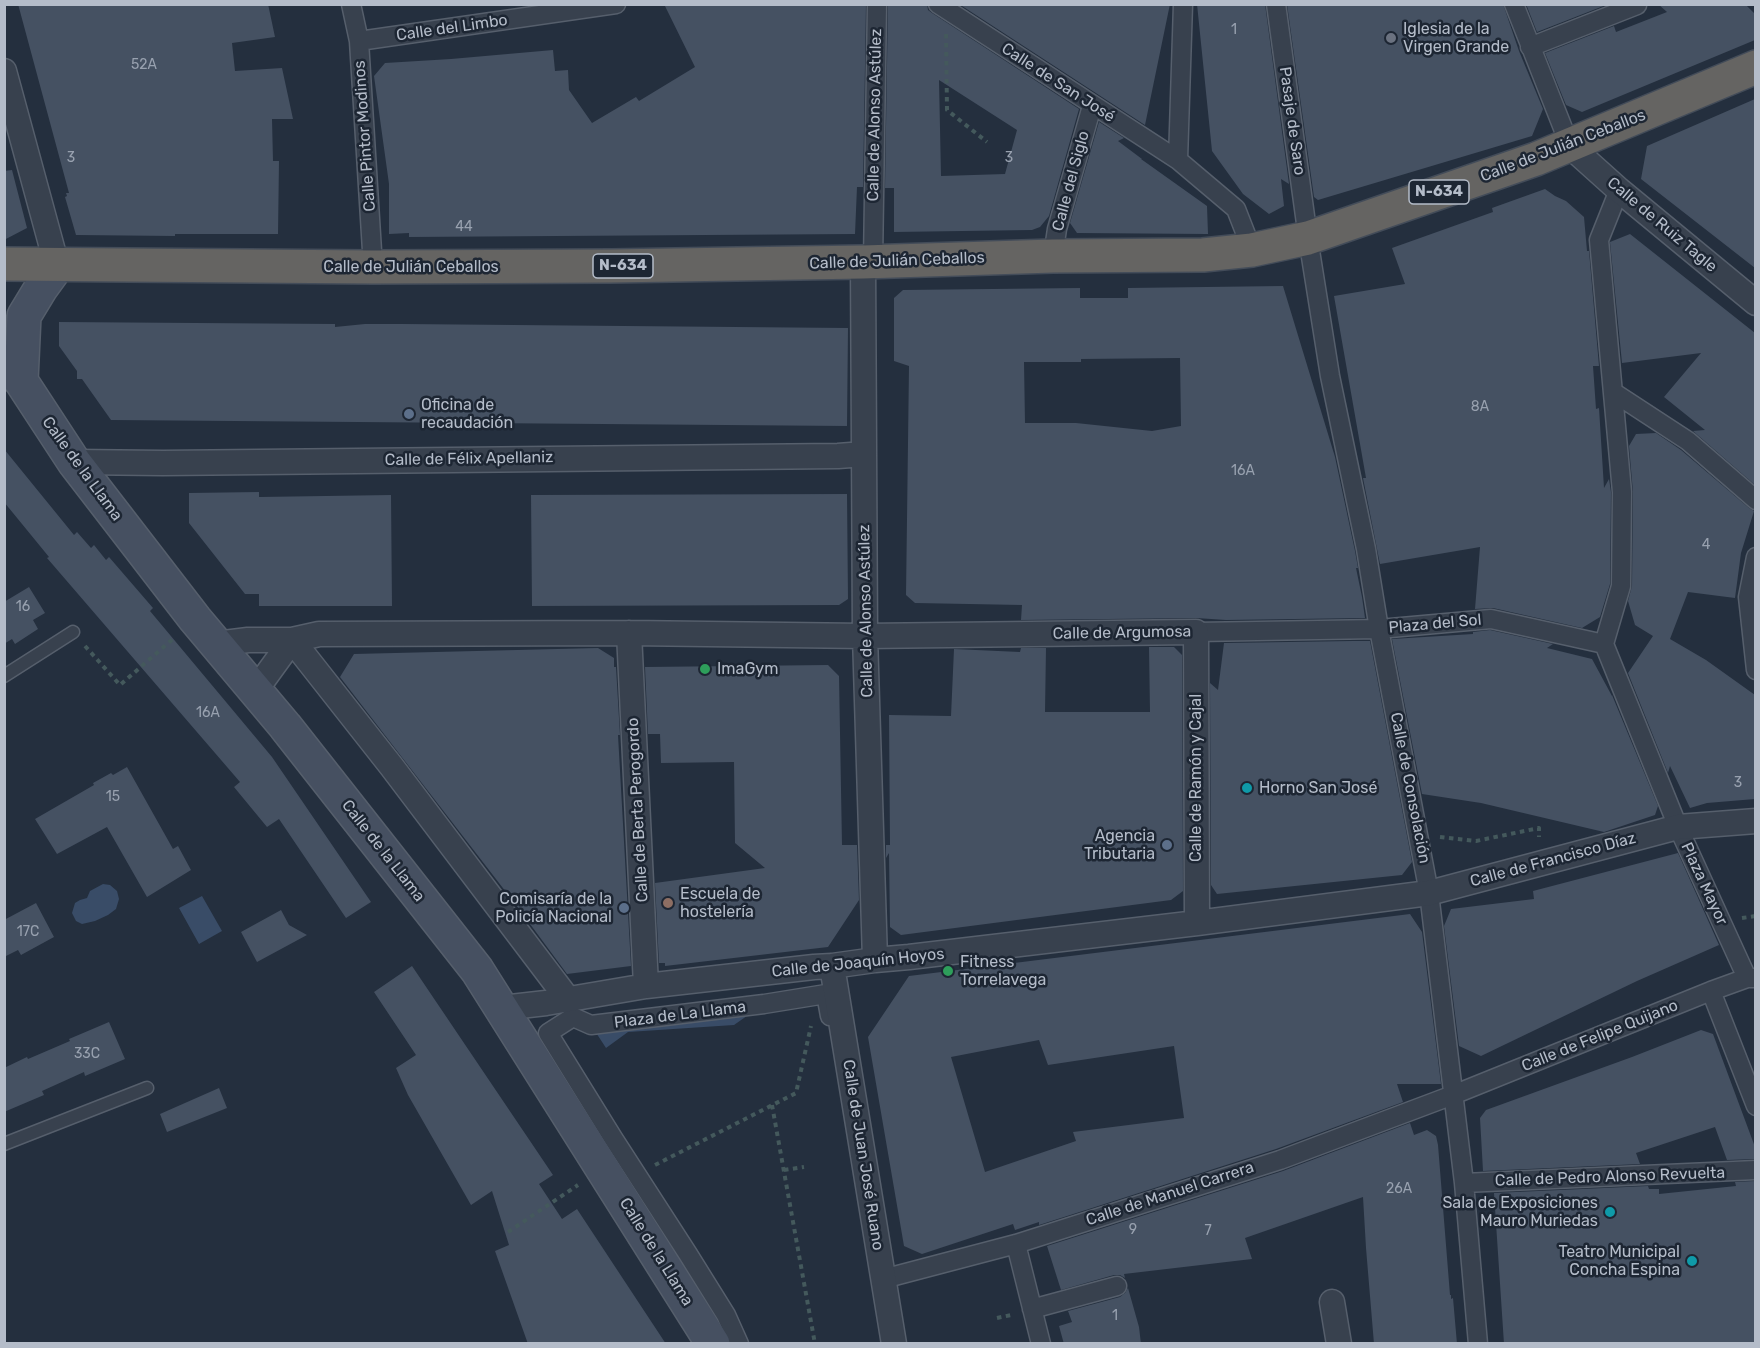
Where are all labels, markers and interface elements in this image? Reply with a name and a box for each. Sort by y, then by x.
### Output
street label: Calle del Limbo [395,11,509,45]
place label: Iglesia de la Virgen Grande [1403,19,1509,57]
house number: 1 [1231,22,1237,38]
street label: Calle de Alonso Astúlez [864,28,886,202]
marker: Iglesia de la Virgen Grande [1384,31,1398,45]
street label: Calle de San José [998,39,1118,127]
house number: 52A [131,57,157,73]
street label: Calle Pintor Modinos [350,60,380,212]
street label: Pasaje de Saro [1275,66,1309,176]
street label: Calle de Julián Ceballos [1478,106,1648,186]
street label: Calle del Siglo [1048,129,1094,233]
house number: 3 [67,150,75,166]
house number: 3 [1005,150,1013,166]
street label: Calle de Ruiz Tagle [1603,173,1721,277]
road number: N-634 [1409,180,1469,204]
house number: 44 [455,219,473,235]
street label: Calle de Julián Ceballos [809,248,985,274]
road number: N-634 [593,254,653,278]
street label: Calle de Julián Ceballos [323,257,499,277]
place label: Oficina de recaudación [421,395,513,433]
house number: 8A [1471,399,1489,415]
marker: Oficina de recaudación [402,407,416,421]
street label: Calle de la Llama [38,413,126,525]
street label: Calle de Félix Apellaniz [385,448,553,470]
house number: 16A [1231,463,1255,479]
street label: Calle de Alonso Astúlez [855,524,877,698]
house number: 4 [1702,537,1710,553]
house number: 16 [16,599,30,615]
street label: Plaza del Sol [1388,610,1482,638]
street label: Calle de Argumosa [1052,622,1192,644]
place label: ImaGym [717,659,778,679]
marker: ImaGym [698,662,712,676]
street label: Calle de Ramón y Cajal [1186,694,1206,862]
house number: 16A [196,705,220,721]
street label: Calle de Consolación [1386,711,1434,865]
street label: Calle de Berta Perogordo [624,717,652,903]
house number: 3 [1734,775,1742,791]
place label: Horno San José [1259,778,1377,798]
marker: Horno San José [1240,781,1254,795]
house number: 15 [106,789,120,805]
street label: Calle de la Llama [337,796,429,906]
place label: Agencia Tributaria [1084,826,1155,864]
street label: Calle de Francisco Díaz [1468,829,1638,891]
marker: Agencia Tributaria [1160,838,1174,852]
street label: Plaza Mayor [1676,840,1732,928]
place label: Escuela de hostelería [680,884,760,922]
place label: Comisaría de la Policía Nacional [495,889,612,927]
marker: Escuela de hostelería [661,896,675,910]
marker: Comisaría de la Policía Nacional [617,901,631,915]
house number: 17C [17,924,39,940]
street label: Calle de Joaquín Hoyos [771,944,945,982]
place label: Fitness Torrelavega [960,952,1046,990]
marker: Fitness Torrelavega [941,964,955,978]
street label: Calle de Felipe Quijano [1519,996,1681,1076]
street label: Plaza de La Llama [613,997,747,1033]
house number: 33C [74,1046,100,1062]
street label: Calle de Juan José Ruano [838,1058,888,1252]
street label: Calle de Manuel Carrera [1084,1158,1256,1230]
street label: Calle de Pedro Alonso Revuelta [1495,1163,1725,1191]
house number: 26A [1386,1181,1412,1197]
place label: Sala de Exposiciones Mauro Muriedas [1442,1193,1598,1231]
street label: Calle de la Llama [615,1194,697,1310]
marker: Sala de Exposiciones Mauro Muriedas [1603,1205,1617,1219]
house number: 9 [1129,1222,1137,1238]
house number: 7 [1204,1223,1212,1239]
place label: Teatro Municipal Concha Espina [1558,1242,1680,1280]
marker: Teatro Municipal Concha Espina [1685,1254,1699,1268]
house number: 1 [1112,1308,1118,1324]

